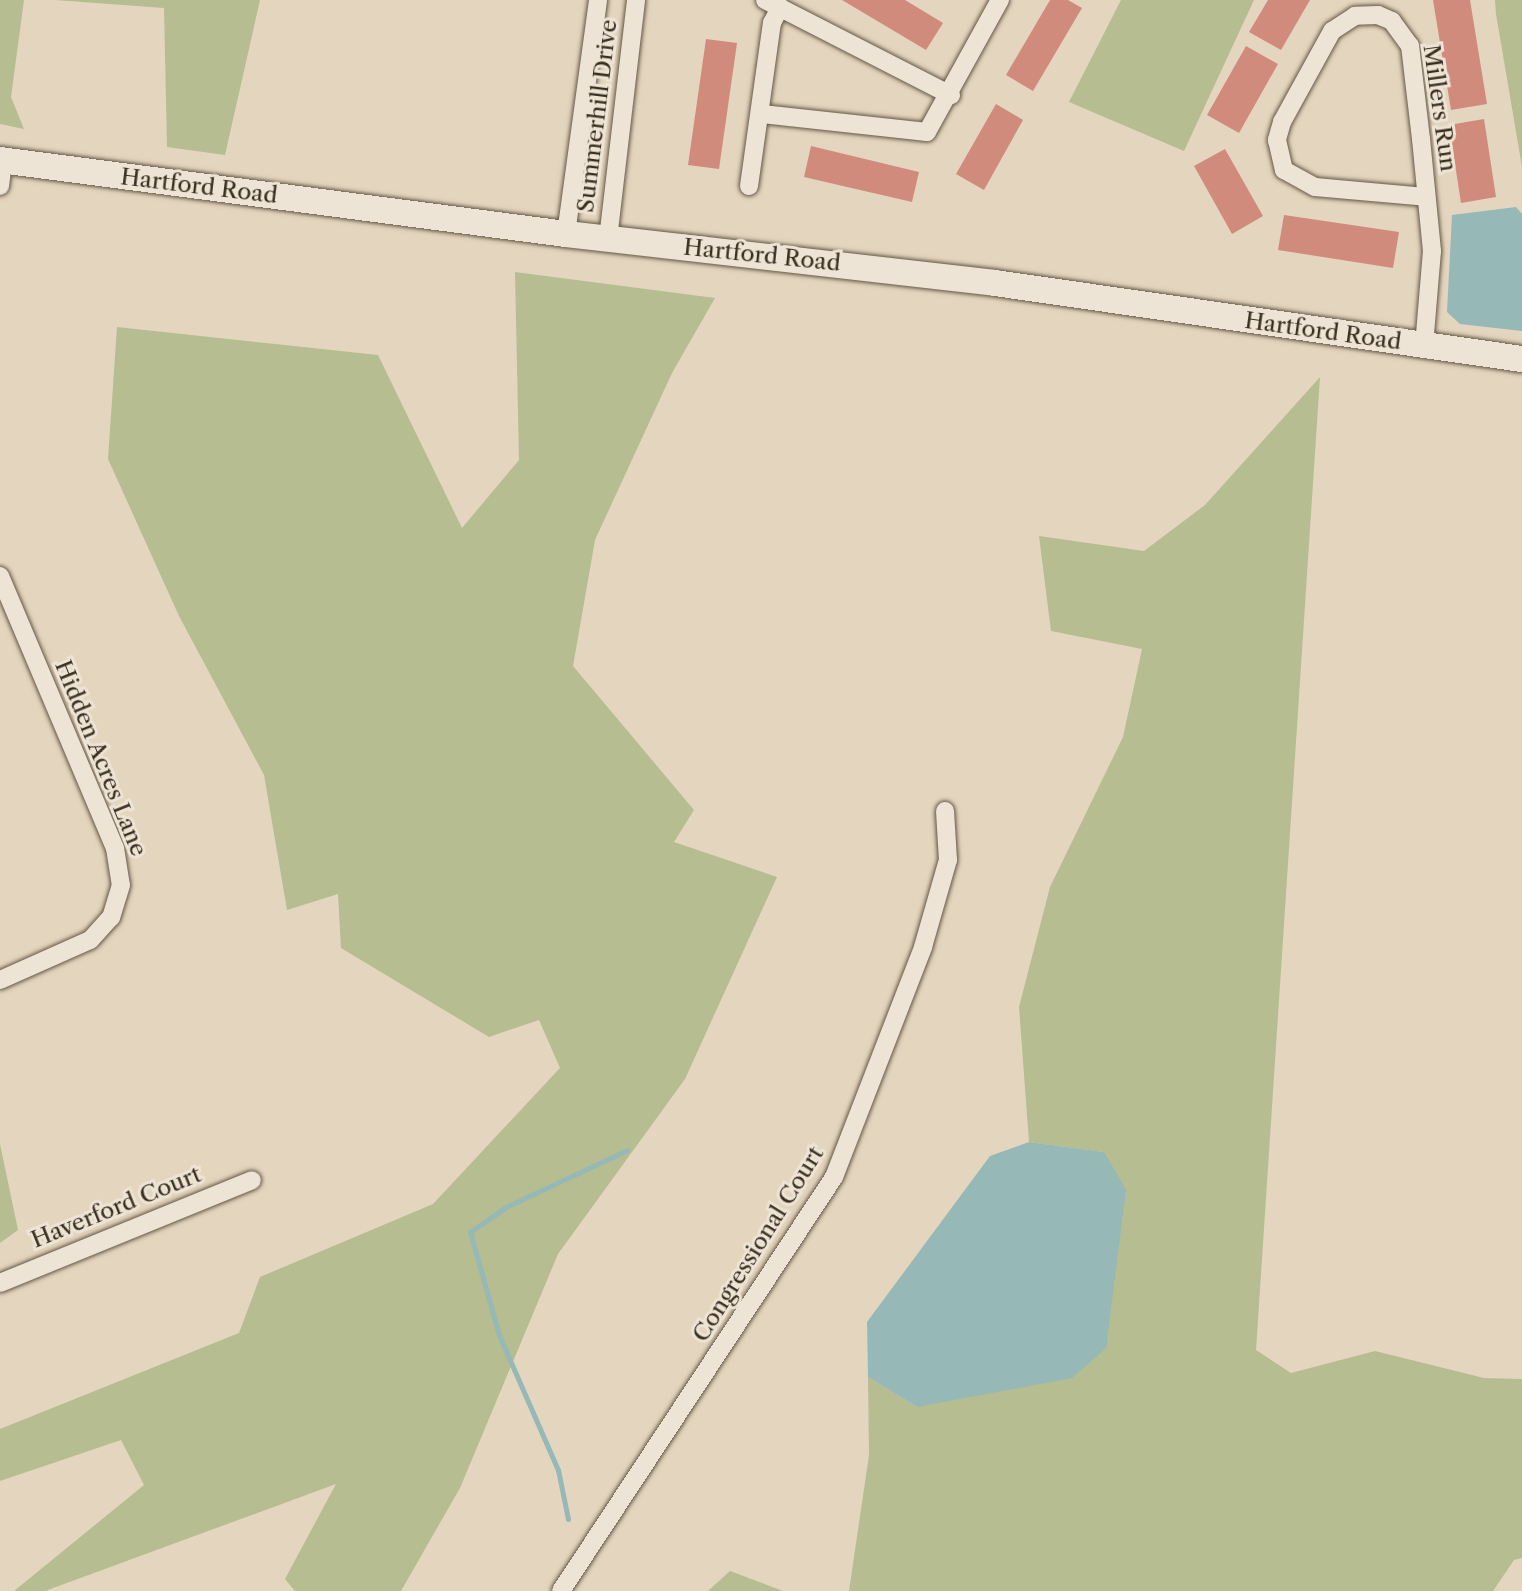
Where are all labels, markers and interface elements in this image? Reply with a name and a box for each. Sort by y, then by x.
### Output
street label: Summerhill Drive [571,18,623,214]
street label: Millers Run [1417,43,1463,173]
street label: Hartford Road [119,163,279,209]
street label: Hartford Road [682,233,842,277]
street label: Hartford Road [1243,306,1403,356]
street label: Hidden Acres Lane [49,656,153,860]
street label: Congressional Court [687,1141,829,1347]
street label: Haverford Court [27,1160,205,1254]

